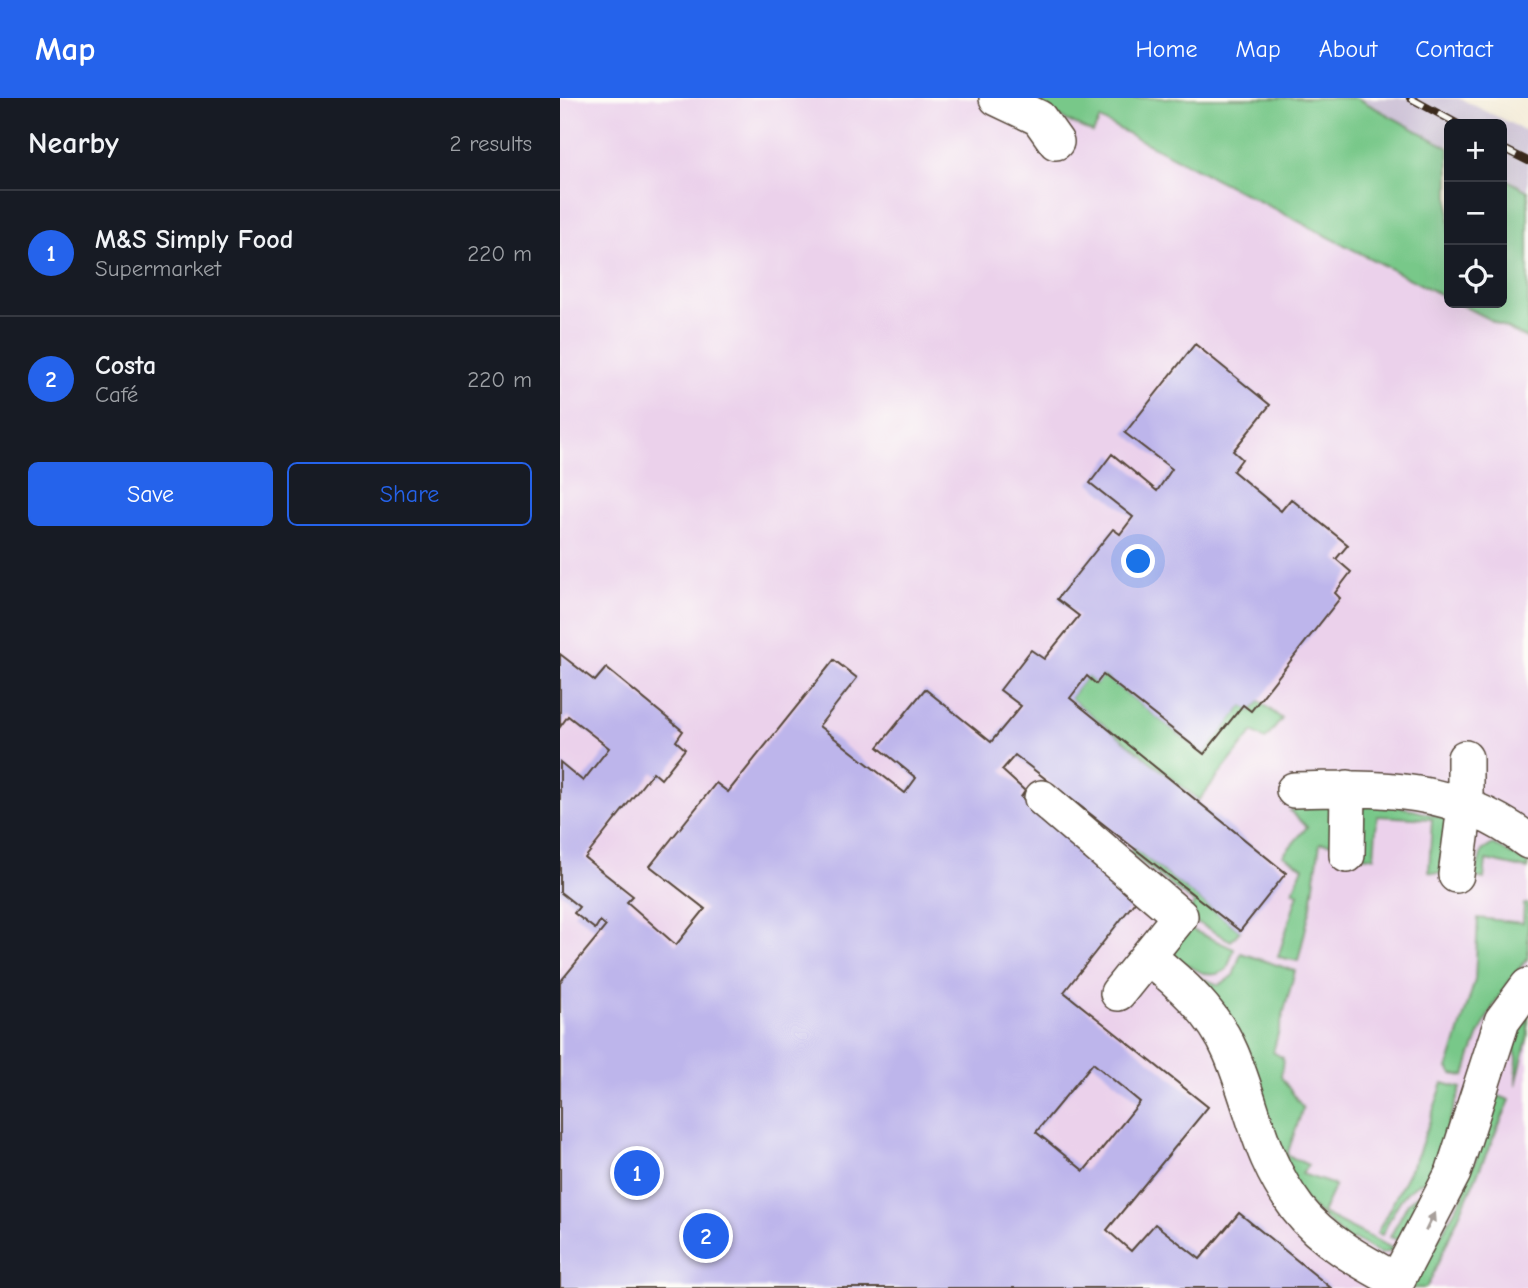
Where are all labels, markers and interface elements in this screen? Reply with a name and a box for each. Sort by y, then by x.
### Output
text: Map [35,30,96,68]
text: Home [1136,35,1197,63]
text: Map [1235,35,1281,63]
text: About [1319,35,1377,63]
text: Contact [1415,35,1493,63]
map controls [1444,119,1507,308]
button: + [1444,119,1507,182]
text: Nearby [28,126,119,161]
text: 2 results [450,130,532,157]
button: − [1444,182,1507,245]
text: M&S Simply Food [95,225,293,255]
text: 1 [46,240,56,267]
text: 220 m [467,240,532,267]
button: locate [1444,245,1507,308]
text: Supermarket [95,255,221,282]
text: Costa [95,351,156,381]
text: 2 [45,366,57,393]
text: 220 m [467,366,532,393]
text: Café [95,381,138,408]
button: Save [28,462,273,526]
button: Share [287,462,532,526]
your location [1121,544,1155,578]
pin: 1 [614,1147,660,1199]
pin: 2 [683,1210,729,1262]
one-way arrow [1424,1212,1436,1232]

